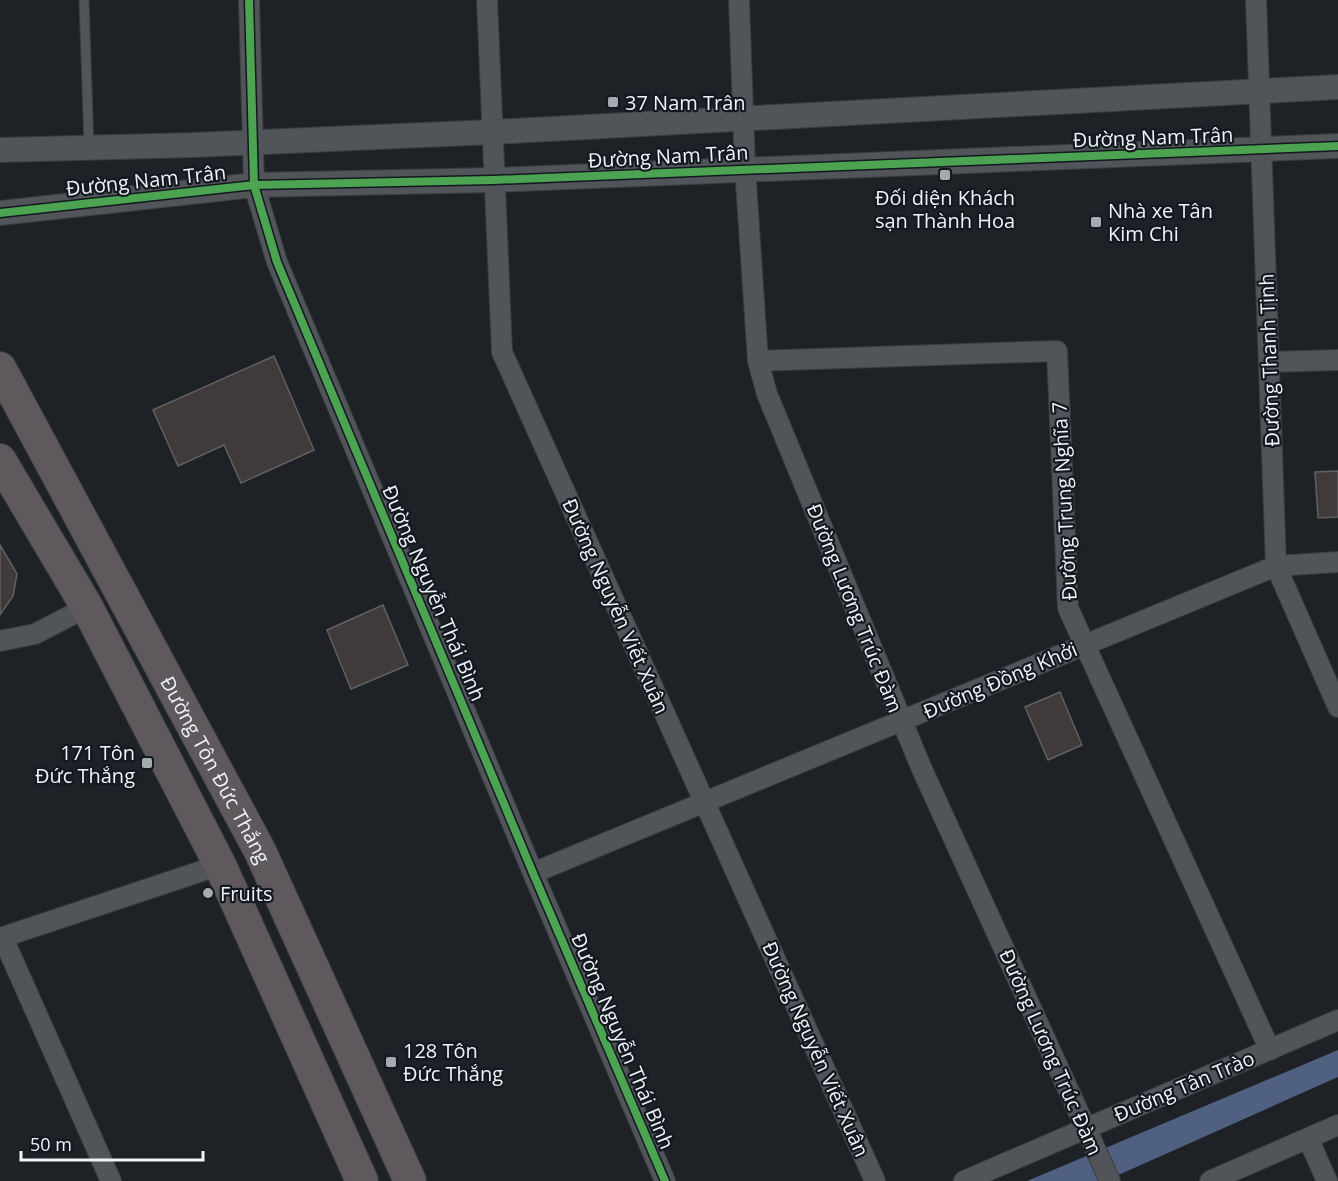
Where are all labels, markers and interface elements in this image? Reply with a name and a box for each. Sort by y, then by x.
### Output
place label: 37 Nam Trân [625,89,746,116]
marker: 37 Nam Trân [606,95,620,109]
street label: Đường Nam Trân [1072,121,1234,153]
street label: Đường Nam Trân [587,138,749,174]
street label: Đường Nam Trân [65,158,227,202]
marker: Đối diện Khách sạn Thành Hoa [938,168,952,182]
place label: Đối diện Khách sạn Thành Hoa [875,184,1015,234]
place label: Nhà xe Tân Kim Chi [1108,197,1213,247]
marker: Nhà xe Tân Kim Chi [1089,215,1103,229]
street label: Đường Thanh Tịnh [1252,273,1286,447]
street label: Đường Trung Nghĩa 7 [1045,401,1083,601]
street label: Đường Nguyễn Thái Bình [376,481,492,705]
street label: Đường Nguyễn Viết Xuân [556,494,676,718]
street label: Đường Lương Trúc Đàm [801,500,909,716]
street label: Đường Đồng Khởi [919,635,1081,725]
street label: Đường Tôn Đức Thắng [155,671,277,868]
place label: 171 Tôn Đức Thắng [35,739,135,789]
marker: 171 Tôn Đức Thắng [140,756,154,770]
place label: Fruits [220,880,272,907]
marker: Fruits [201,886,215,900]
street label: Đường Nguyễn Thái Bình [565,929,681,1153]
street label: Đường Nguyễn Viết Xuân [756,937,876,1161]
street label: Đường Lương Trúc Đàm [993,945,1109,1159]
place label: 128 Tôn Đức Thắng [403,1037,503,1087]
street label: Đường Tân Trào [1110,1044,1258,1128]
marker: 128 Tôn Đức Thắng [384,1055,398,1069]
scale bar [21,1124,202,1162]
text: 50 m [30,1132,72,1156]

